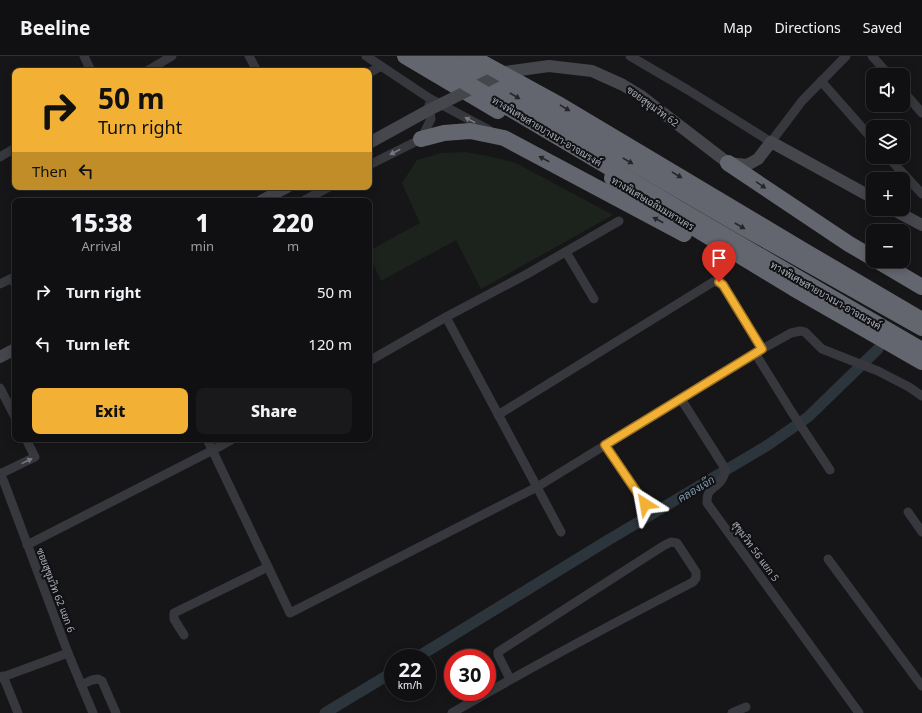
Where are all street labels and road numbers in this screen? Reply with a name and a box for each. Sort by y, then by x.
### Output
street label: ซอยสุขุมวิท 62 [623,82,682,131]
street label: ทางพิเศษสายบางนา-อาจณรงค์ [490,93,604,169]
street label: ทางพิเศษเฉลิมมหานคร [609,173,697,233]
street label: ทางพิเศษสายบางนา-อาจณรงค์ [768,258,884,332]
street label: สุขุมวิท 56 แยก 5 [728,518,783,585]
street label: ซอยสุขุมวิท 62 แยก 6 [32,546,79,635]

